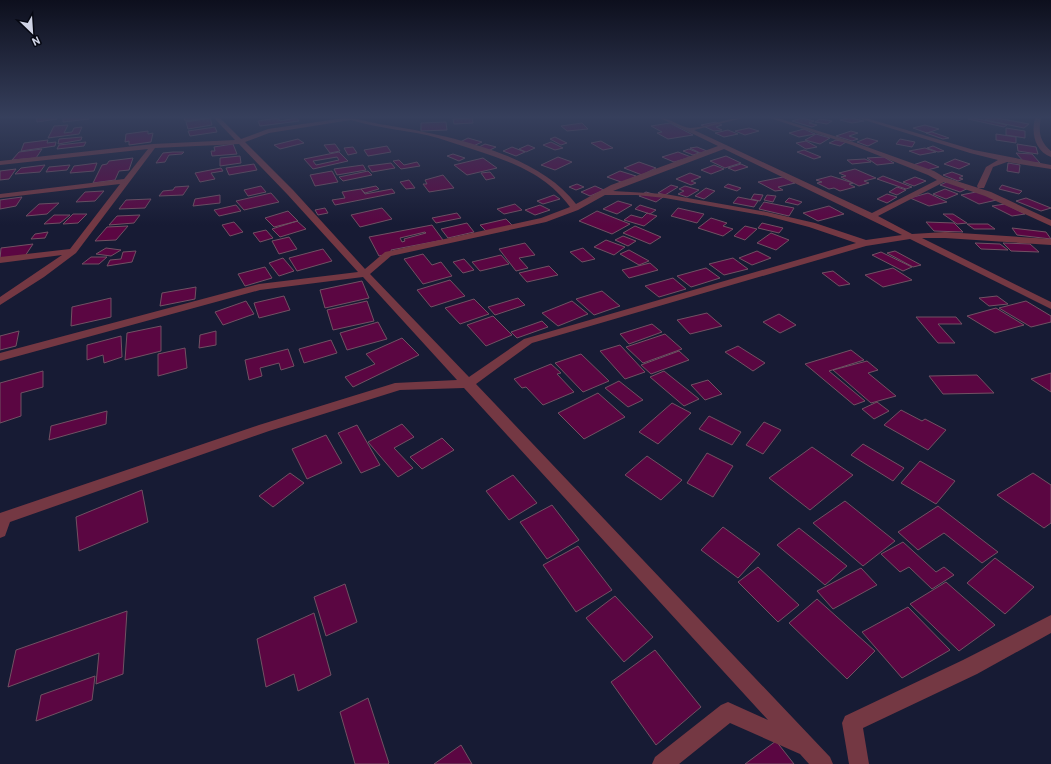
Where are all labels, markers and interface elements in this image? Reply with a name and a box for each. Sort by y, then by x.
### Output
north arrow [12,12,52,52]
text: N [30,34,43,49]

